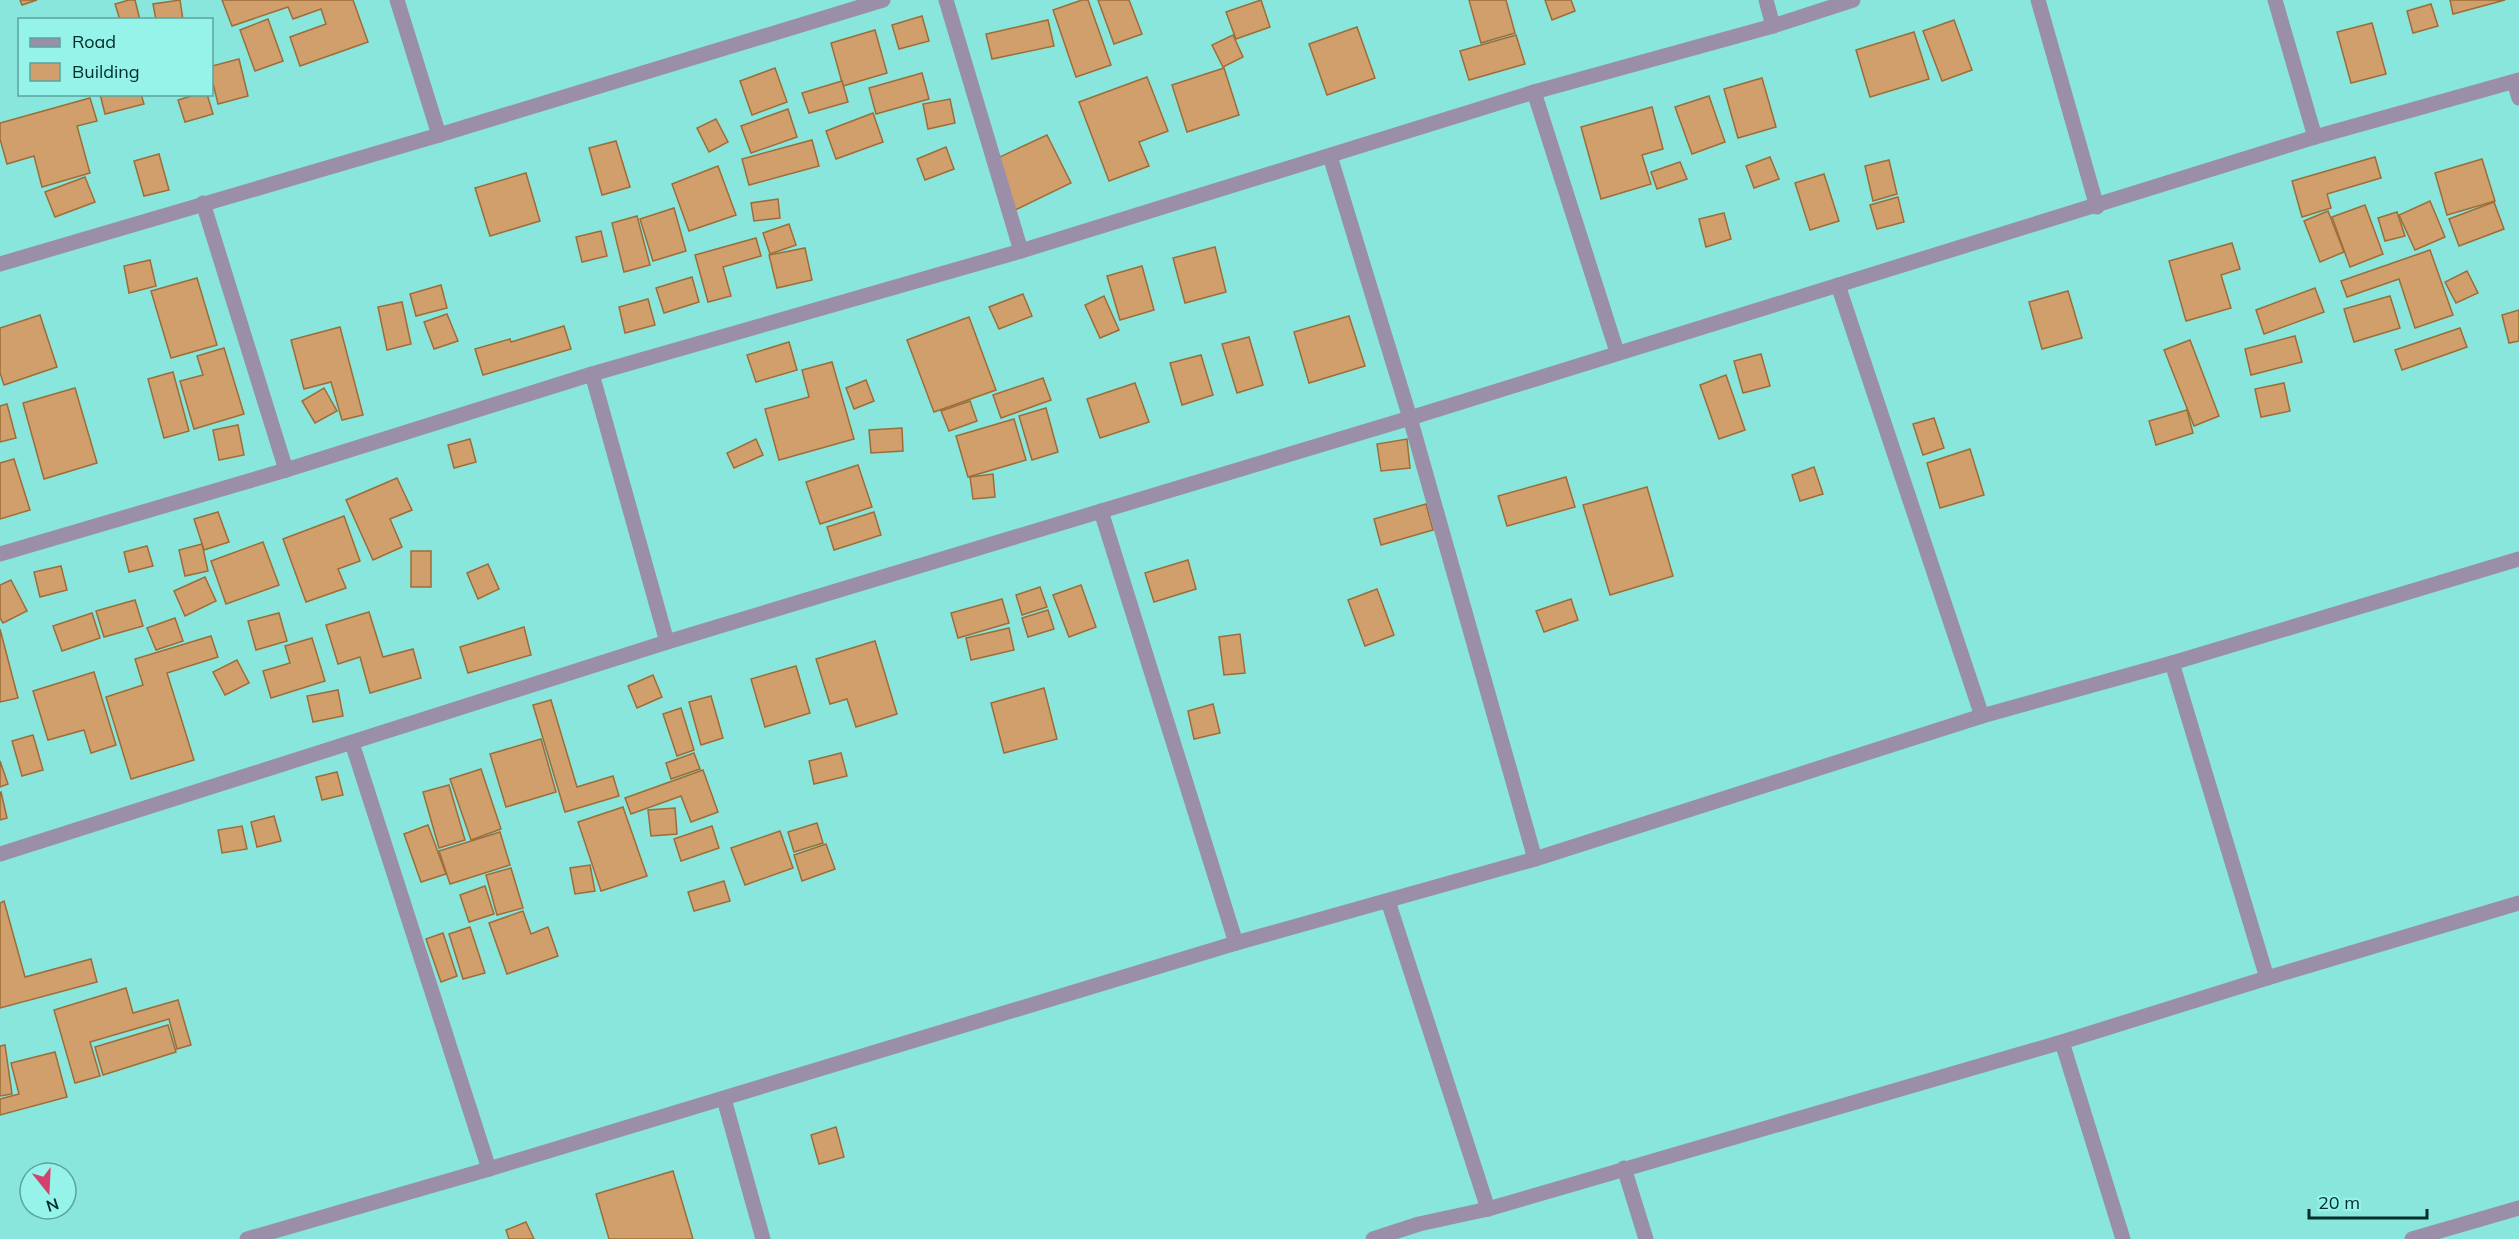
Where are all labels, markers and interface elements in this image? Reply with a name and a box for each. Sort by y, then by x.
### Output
legend [18,18,213,96]
text: Road [72,30,116,53]
text: Building [72,60,140,83]
north arrow [18,1161,78,1221]
scale bar [2309,1182,2428,1220]
text: 20 m [2318,1191,2360,1214]
text: N [44,1194,61,1217]

